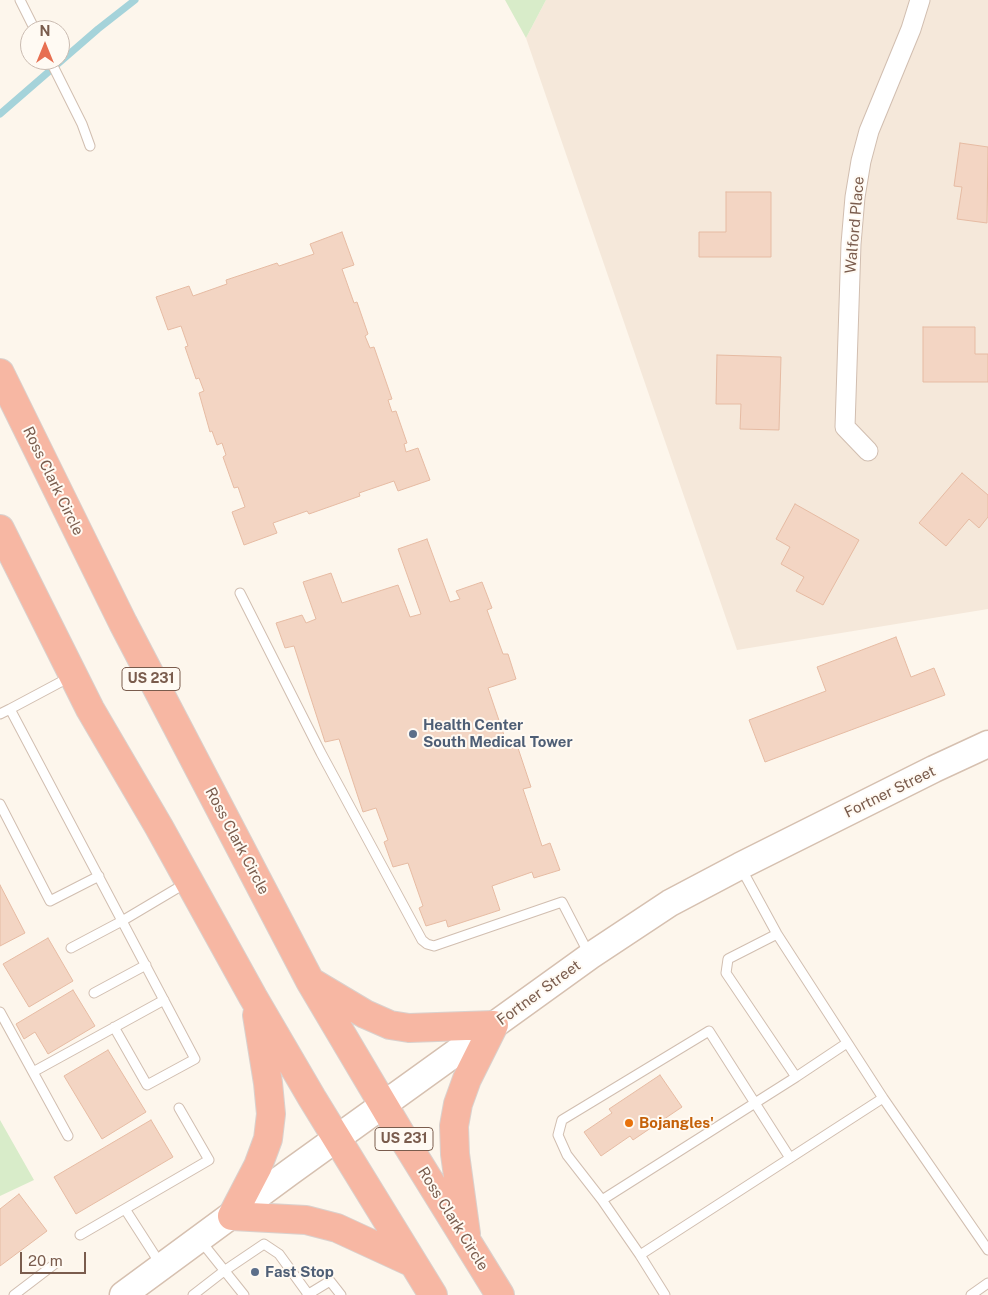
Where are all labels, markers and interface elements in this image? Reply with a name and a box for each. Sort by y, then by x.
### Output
north arrow [20,20,70,70]
text: N [40,23,50,39]
street label: Walford Place [842,176,868,274]
street label: Ross Clark Circle [19,424,87,538]
road number: US 231 [122,668,180,691]
place label: Health Center South Medical Tower [423,716,573,751]
marker: Health Center South Medical Tower [407,728,419,740]
street label: Fortner Street [842,762,938,822]
street label: Ross Clark Circle [201,784,273,898]
street label: Fortner Street [494,957,584,1029]
place label: Bojangles' [639,1114,714,1132]
marker: Bojangles' [623,1117,635,1129]
road number: US 231 [375,1128,433,1150]
street label: Ross Clark Circle [414,1164,492,1274]
scale bar [22,1242,89,1274]
text: 20 m [28,1252,63,1269]
place label: Fast Stop [265,1263,334,1281]
marker: Fast Stop [249,1266,261,1278]

